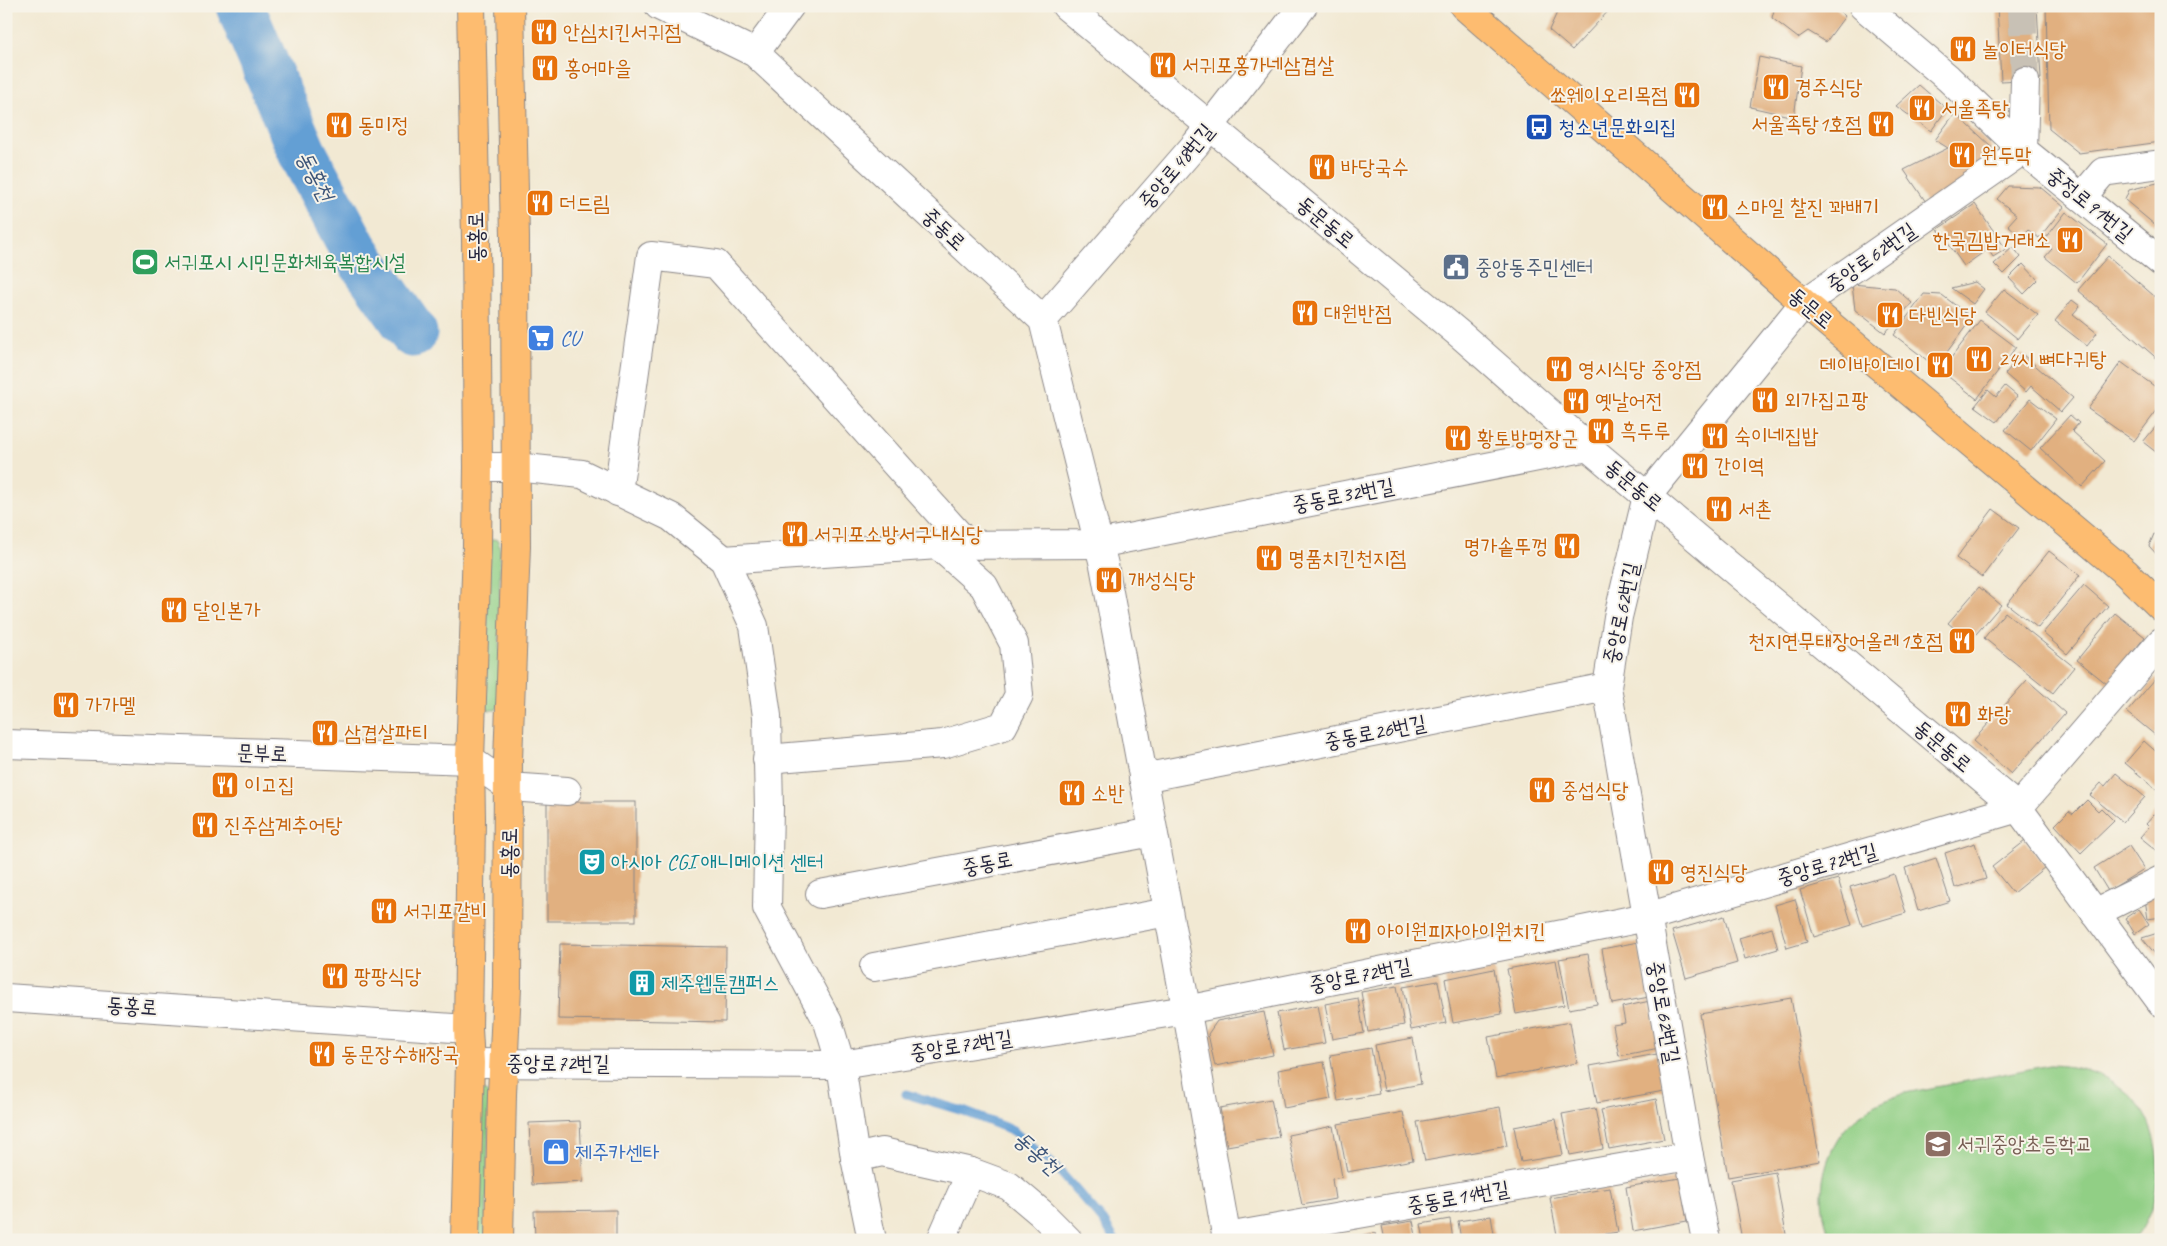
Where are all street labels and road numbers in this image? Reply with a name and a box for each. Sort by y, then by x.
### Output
street label: 중앙로48번길 [1133,118,1219,214]
street label: 중정로91번길 [2042,161,2138,247]
street label: 동문동로 [1292,190,1360,254]
street label: 중동로 [917,202,971,256]
street label: 동홍로 [463,211,489,263]
street label: 중앙로62번길 [1821,217,1921,297]
street label: 동문로 [1783,282,1839,334]
street label: 동문동로 [1600,453,1668,517]
street label: 중동로32번길 [1290,472,1396,518]
street label: 중앙로62번길 [1598,560,1644,666]
street label: 중동로26번길 [1322,709,1428,755]
street label: 동문동로 [1909,714,1977,778]
street label: 문부로 [236,739,288,767]
street label: 동홍로 [496,827,522,879]
street label: 중앙로72번길 [1774,837,1880,891]
street label: 중동로 [960,845,1014,881]
street label: 중앙로72번길 [1307,952,1413,998]
street label: 중앙로62번길 [1642,959,1686,1065]
street label: 동홍로 [106,991,158,1021]
street label: 중앙로72번길 [908,1024,1014,1066]
street label: 중앙로72번길 [506,1050,610,1076]
street label: 중동로14번길 [1405,1175,1511,1219]

